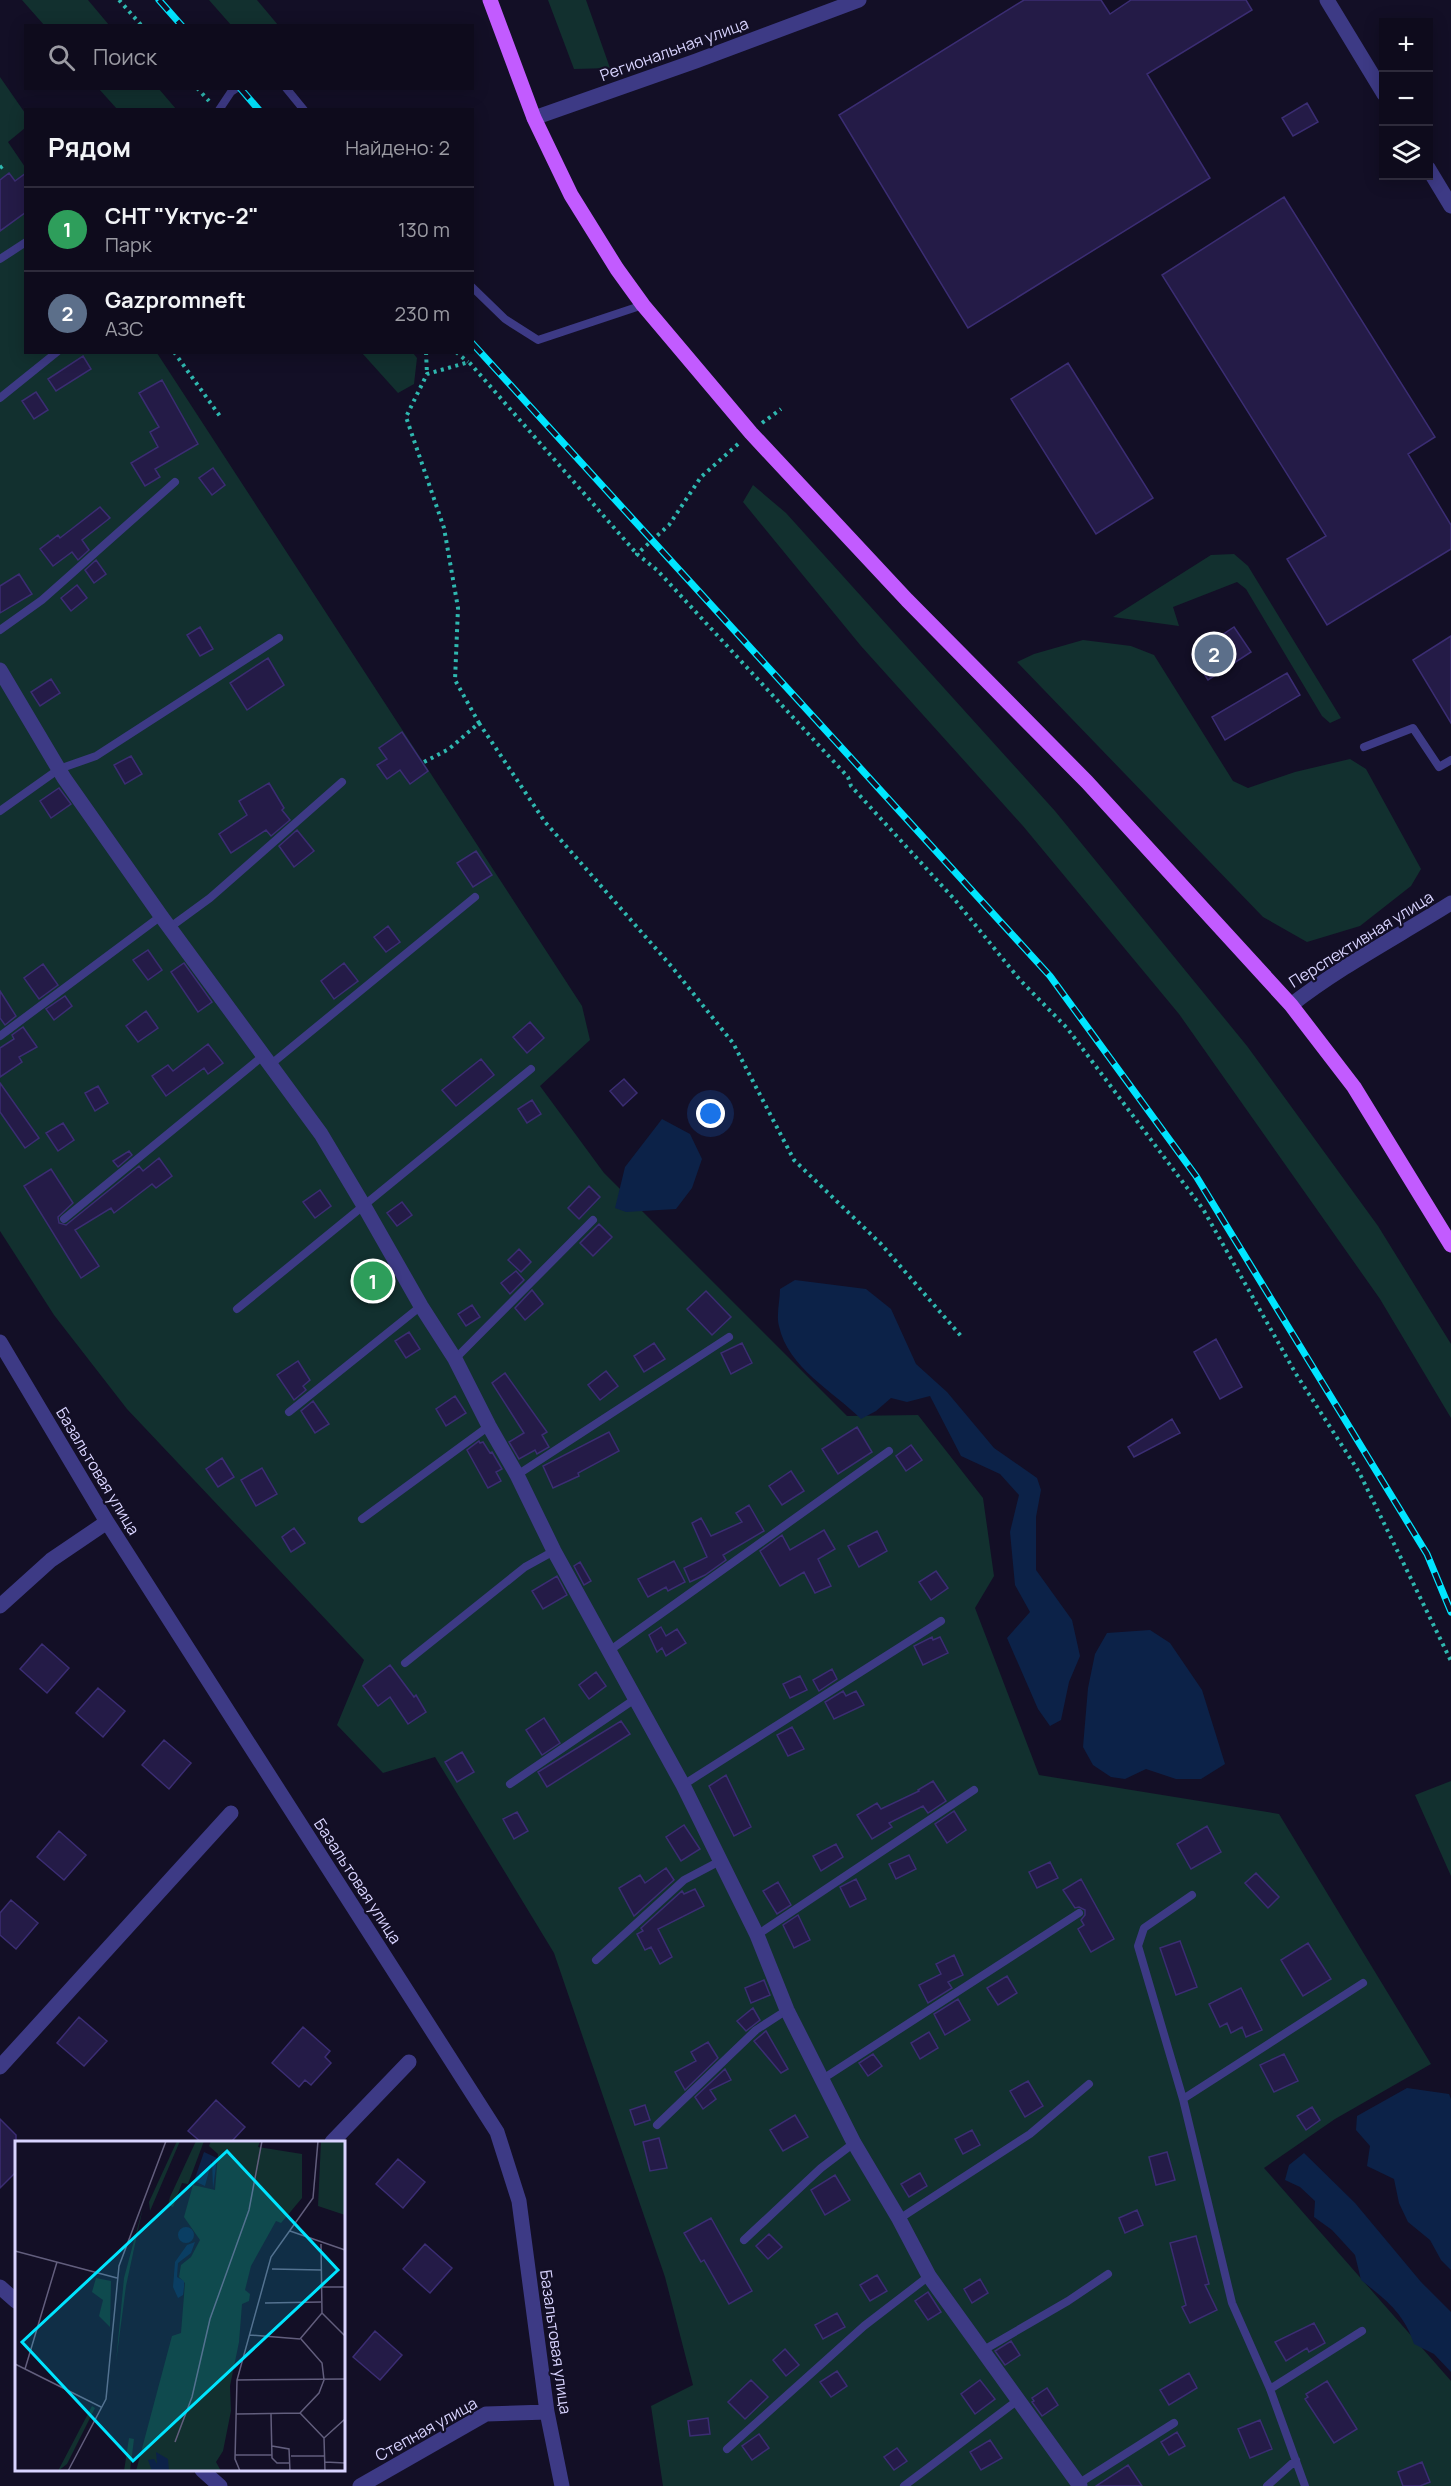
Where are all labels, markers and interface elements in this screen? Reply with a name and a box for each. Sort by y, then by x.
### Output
street label: Региональная улица [597,12,751,86]
map controls [1379,18,1433,180]
button: + [1379,18,1433,72]
search box [24,24,474,90]
icon: search [45,41,78,74]
text: Поиск [93,42,157,72]
button: − [1379,72,1433,126]
button: layers [1379,126,1433,180]
text: Рядом [48,129,131,165]
text: Найдено: 2 [345,134,450,161]
text: СНТ "Уктус-2" [105,201,259,231]
text: 1 [63,216,72,243]
text: 130 m [398,216,450,243]
text: Парк [105,231,152,258]
text: Gazpromneft [105,285,246,315]
text: 2 [62,300,73,327]
text: 230 m [394,300,450,327]
text: АЗС [105,315,144,342]
pin: 2 [1194,632,1234,676]
street label: Перспективная улица [1285,886,1437,992]
your location [696,1099,725,1128]
pin: 1 [354,1258,392,1304]
street label: Базальтовая улица [51,1403,145,1539]
street label: Базальтовая улица [309,1814,407,1948]
inset map [15,2141,345,2471]
street label: Базальтовая улица [535,2268,577,2416]
street label: Степная улица [371,2392,481,2466]

